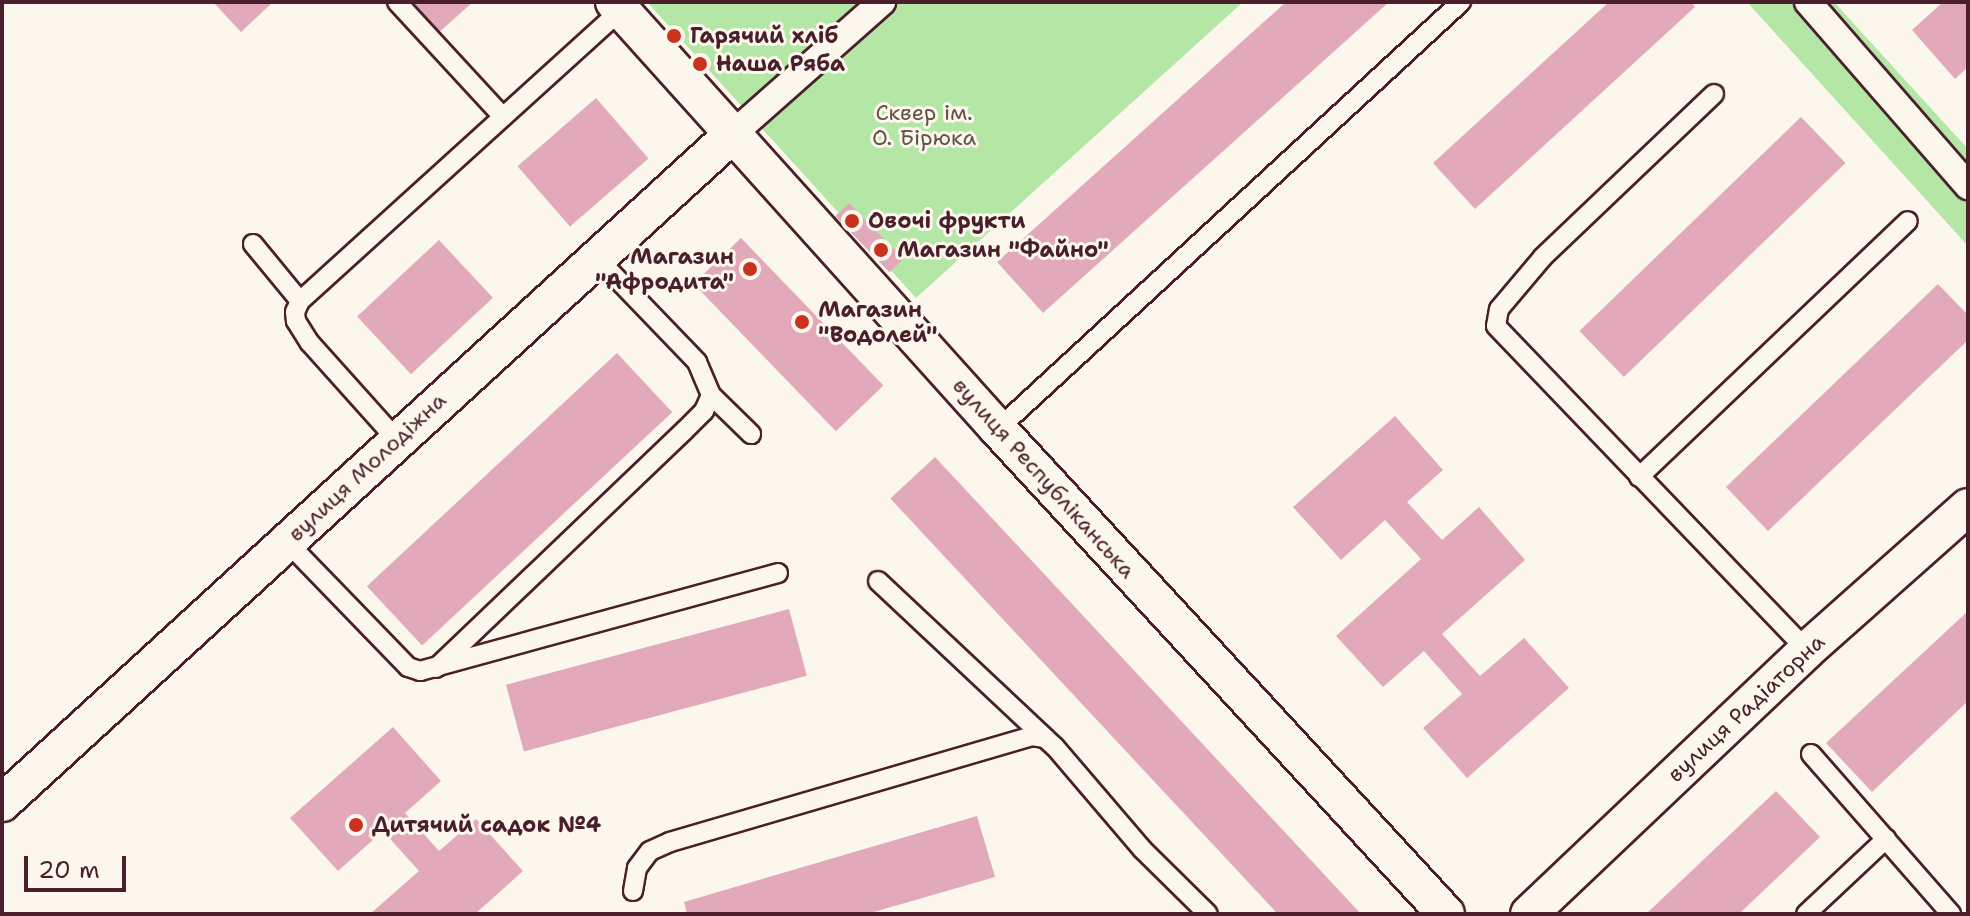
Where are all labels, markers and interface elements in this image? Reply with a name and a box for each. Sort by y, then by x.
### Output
place label: Гарячий хліб [690,23,838,49]
marker: Гарячий хліб [665,27,683,45]
place label: Наша Ряба [716,51,845,77]
marker: Наша Ряба [691,55,709,73]
park label: Сквер ім. О. Бірюка [872,99,976,150]
place label: Овочі фрукти [868,208,1026,234]
marker: Овочі фрукти [843,212,861,230]
place label: Магазин "Файно" [897,237,1109,263]
marker: Магазин "Файно" [872,241,890,259]
place label: Магазин "Афродита" [595,243,734,294]
marker: Магазин "Афродита" [741,260,759,278]
place label: Магазин "Водолей" [818,296,937,348]
marker: Магазин "Водолей" [793,313,811,331]
street label: вулиця Республіканська [947,373,1141,583]
street label: вулиця Молодіжна [283,387,451,547]
street label: вулиця Радіаторна [1662,628,1830,788]
place label: Дитячий садок №4 [372,812,601,838]
marker: Дитячий садок №4 [347,816,365,834]
scale bar [28,840,130,890]
text: 20 m [38,854,100,886]

